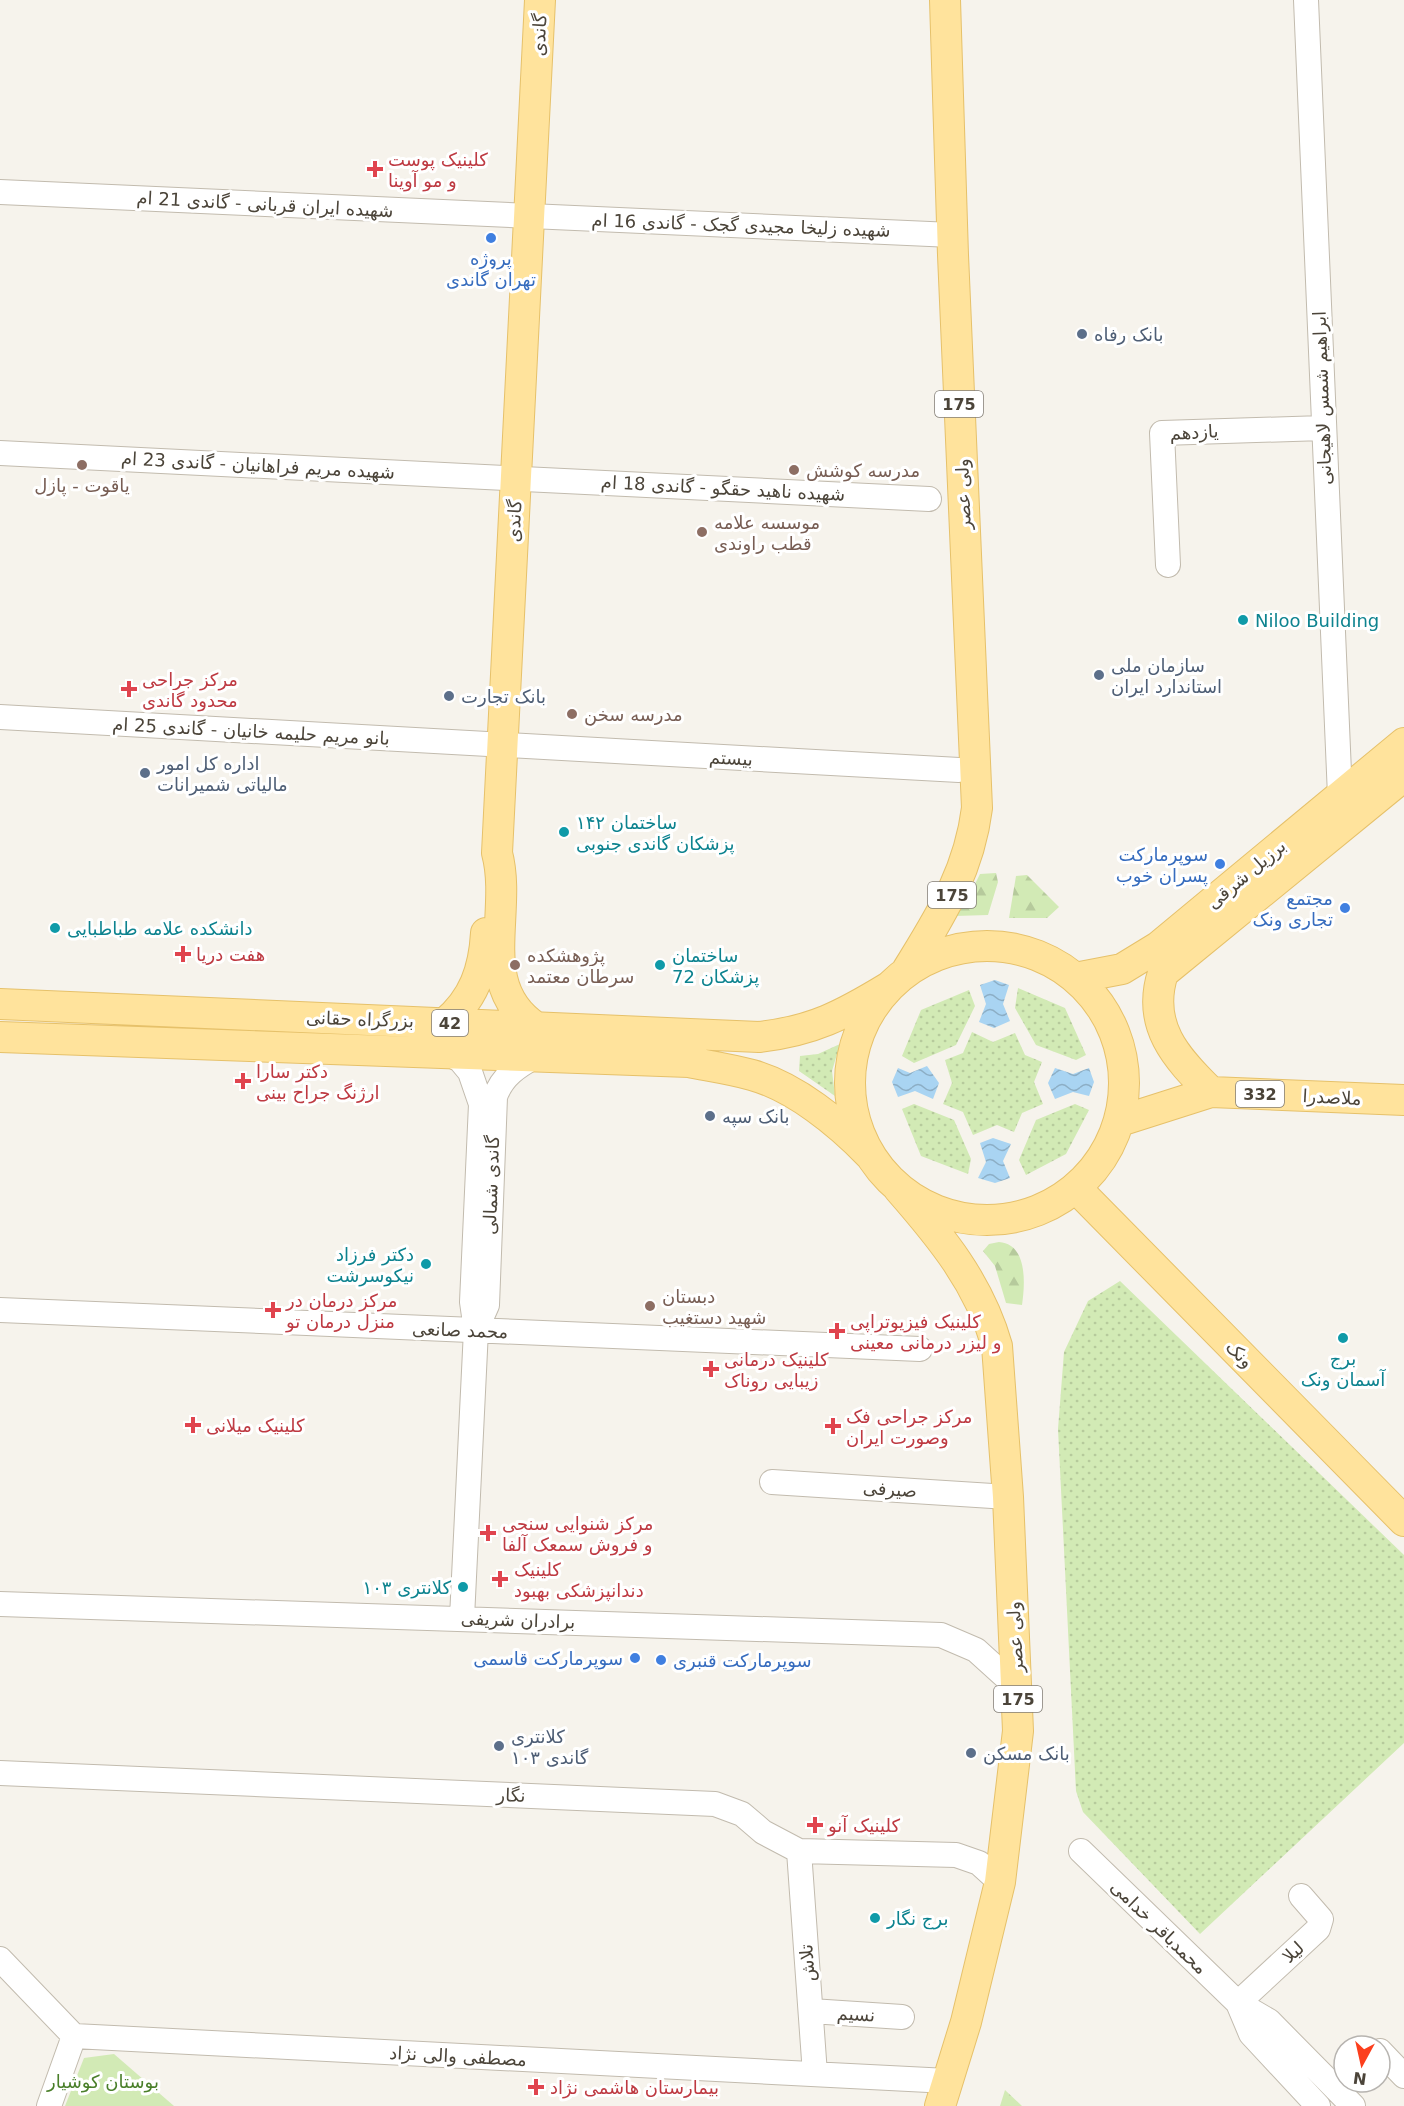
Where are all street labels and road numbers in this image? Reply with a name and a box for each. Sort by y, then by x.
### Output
street label: گاندی [527,13,551,57]
street label: شهیده ایران قربانی - گاندی 21 ام [136,187,394,222]
street label: شهیده زلیخا مجیدی گجک - گاندی 16 ام [591,209,891,242]
street label: ابراهیم شمس لاهیجانی [1308,311,1337,485]
road number: 175 [935,391,983,417]
street label: یازدهم [1169,420,1219,445]
street label: شهیده مریم فراهانیان - گاندی 23 ام [120,447,396,484]
street label: ولی عصر [951,458,976,531]
street label: شهیده ناهید حقگو - گاندی 18 ام [600,471,846,506]
street label: گاندی [502,499,526,543]
street label: بانو مریم حلیمه خانیان - گاندی 25 ام [112,713,390,750]
street label: بیستم [708,746,753,771]
street label: برزیل شرقی [1202,835,1290,914]
road number: 175 [928,882,976,908]
street label: بزرگراه حقانی [306,1007,414,1032]
road number: 42 [432,1010,468,1036]
road number: 332 [1236,1081,1284,1107]
street label: ملاصدرا [1302,1085,1362,1109]
street label: گاندی شمالی [479,1134,503,1235]
street label: محمد صانعی [412,1318,508,1342]
street label: ونک [1221,1336,1258,1373]
street label: صیرفی [862,1477,918,1502]
street label: ولی عصر [1003,1601,1028,1674]
street label: برادران شریفی [460,1608,576,1633]
road number: 175 [994,1686,1042,1712]
street label: نگار [495,1784,526,1806]
street label: محمدباقر خدامی [1106,1876,1212,1979]
street label: لیلا [1278,1937,1308,1967]
street label: تلاش [795,1943,819,1983]
street label: نسیم [836,2003,876,2026]
street label: مصطفی والی نژاد [389,2042,527,2071]

